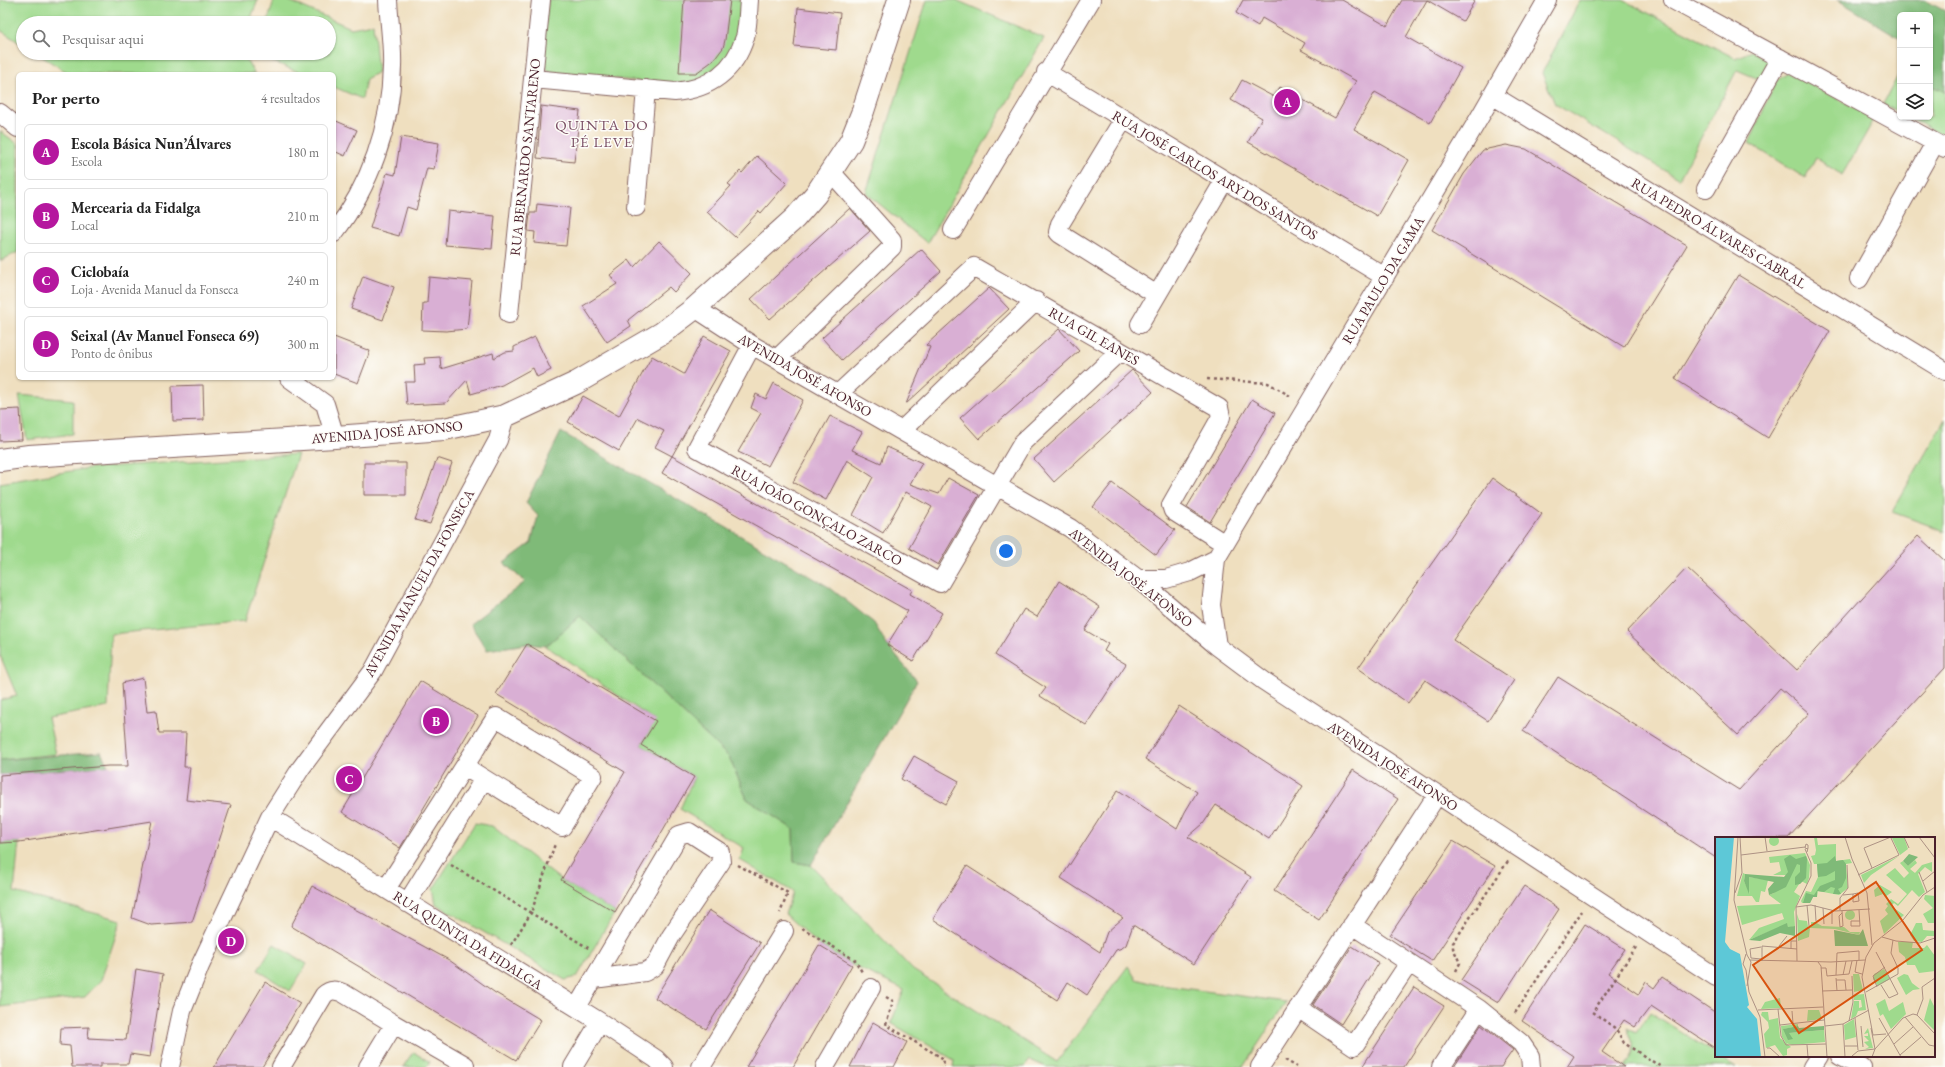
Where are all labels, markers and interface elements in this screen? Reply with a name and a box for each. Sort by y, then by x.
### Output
map controls [1897,12,1933,120]
button: + [1897,12,1933,48]
search box [16,16,336,60]
icon: search [30,27,52,49]
text: Pesquisar aqui [62,29,144,48]
button: − [1897,48,1933,84]
street label: RUA BERNARDO SANTARENO [506,57,544,257]
button: layers [1897,84,1933,120]
text: Por perto [32,87,100,109]
pin: A [1274,87,1300,117]
text: 4 resultados [261,90,320,107]
street label: RUA JOSÉ CARLOS ARY DOS SANTOS [1109,106,1321,244]
district label: QUINTA DO PÉ LEVE [555,115,649,151]
text: Escola Básica Nun’Álvares [71,134,231,153]
text: A [41,144,51,161]
text: 180 m [288,144,319,161]
text: Escola [71,153,102,170]
street label: RUA PEDRO ÁLVARES CABRAL [1628,174,1810,293]
text: Mercearia da Fidalga [71,198,201,217]
text: B [42,208,50,225]
text: 210 m [288,208,319,225]
street label: RUA PAULO DA GAMA [1338,213,1428,347]
text: Local [71,217,98,234]
text: Ciclobaía [71,262,129,281]
text: C [41,272,51,289]
text: 240 m [288,272,319,289]
text: Loja · Avenida Manuel da Fonseca [71,281,238,298]
street label: RUA GIL EANES [1045,303,1143,369]
text: Seixal (Av Manuel Fonseca 69) [71,326,259,345]
street label: AVENIDA JOSÉ AFONSO [734,329,876,421]
text: D [41,336,51,353]
text: 300 m [288,336,319,353]
text: Ponto de ônibus [71,345,152,362]
street label: AVENIDA JOSÉ AFONSO [310,416,464,448]
street label: RUA JOÃO GONÇALO ZARCO [728,460,906,570]
street label: AVENIDA MANUEL DA FONSECA [359,486,478,681]
street label: AVENIDA JOSÉ AFONSO [1065,523,1197,631]
your location [996,541,1016,561]
pin: B [423,706,449,736]
street label: AVENIDA JOSÉ AFONSO [1324,717,1462,815]
pin: C [336,764,362,794]
inset map [1715,837,1935,1057]
street label: RUA QUINTA DA FIDALGA [390,887,546,994]
pin: D [218,926,244,956]

